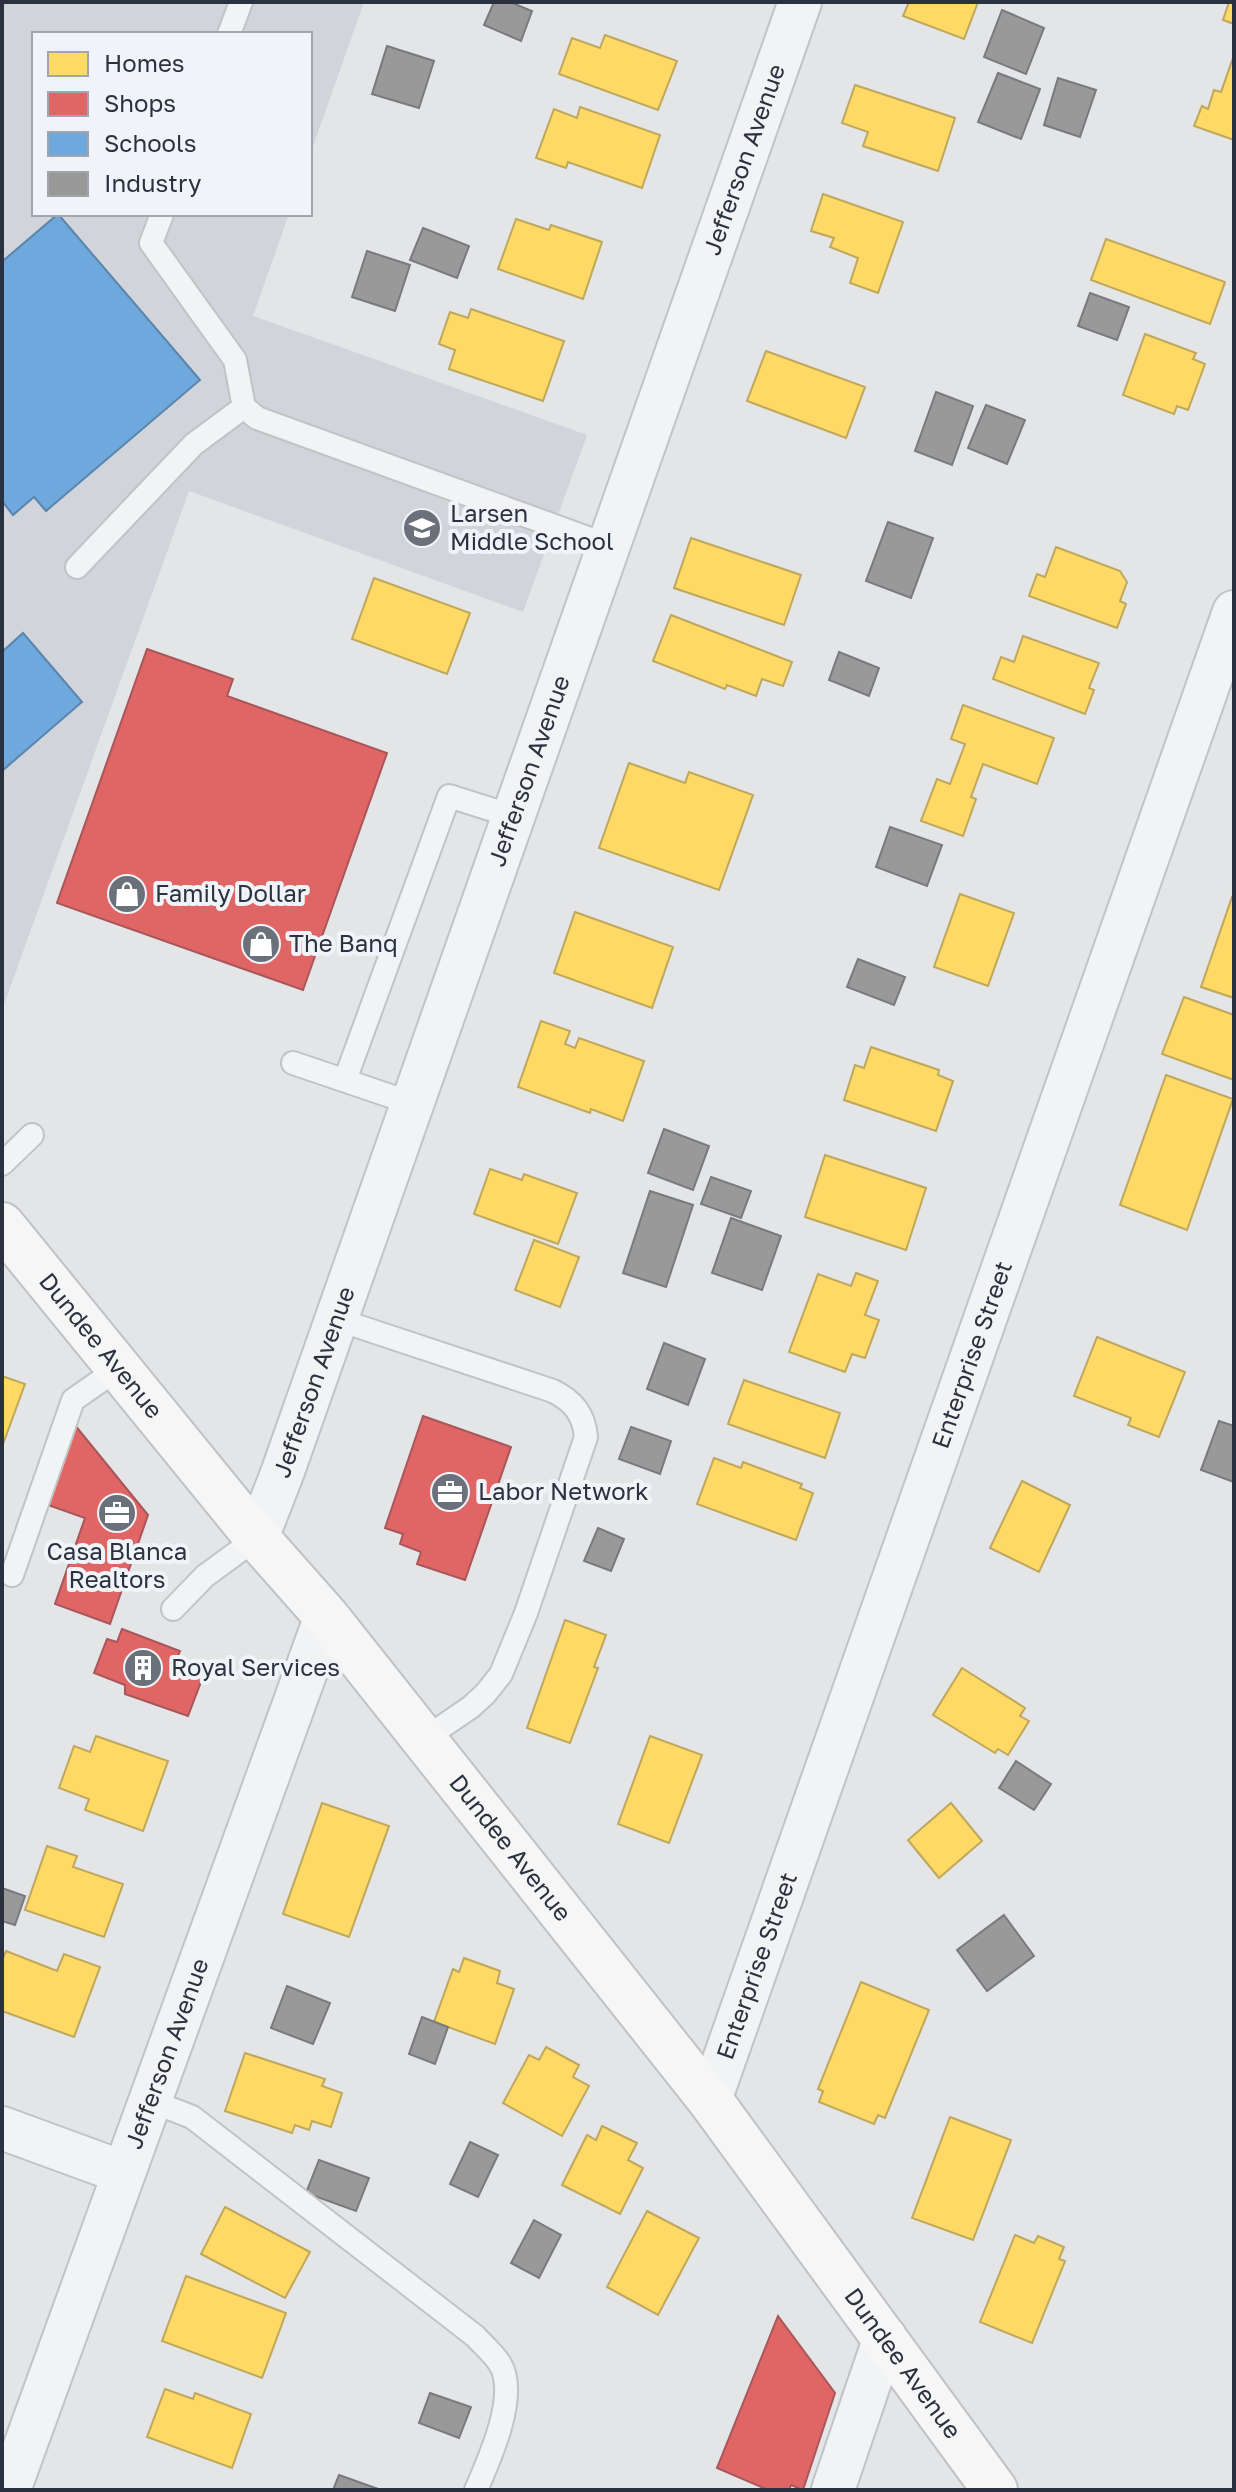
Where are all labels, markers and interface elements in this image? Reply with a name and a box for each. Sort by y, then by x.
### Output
legend [32,32,312,216]
text: Homes [104,48,185,77]
street label: Jefferson Avenue [696,60,790,259]
text: Shops [104,88,176,117]
text: Schools [104,128,196,157]
text: Industry [104,168,201,197]
place label: Larsen Middle School [450,498,614,555]
school or university icon: Larsen Middle School [401,507,443,549]
street label: Jefferson Avenue [481,671,575,870]
shop icon: Family Dollar [106,873,148,915]
place label: Family Dollar [155,878,306,907]
shop icon: The Banq [240,923,282,965]
place label: The Banq [289,928,398,957]
street label: Enterprise Street [925,1257,1017,1452]
street label: Dundee Avenue [34,1266,170,1424]
street label: Jefferson Avenue [266,1282,360,1481]
office icon: Labor Network [429,1471,471,1513]
place label: Labor Network [478,1476,649,1505]
office icon: Casa Blanca Realtors [96,1492,138,1534]
place label: Casa Blanca Realtors [47,1536,187,1593]
building icon: Royal Services [122,1647,164,1689]
place label: Royal Services [171,1652,340,1681]
street label: Dundee Avenue [444,1768,578,1926]
street label: Enterprise Street [709,1868,802,2063]
street label: Jefferson Avenue [118,1954,214,2152]
street label: Dundee Avenue [839,2282,968,2444]

